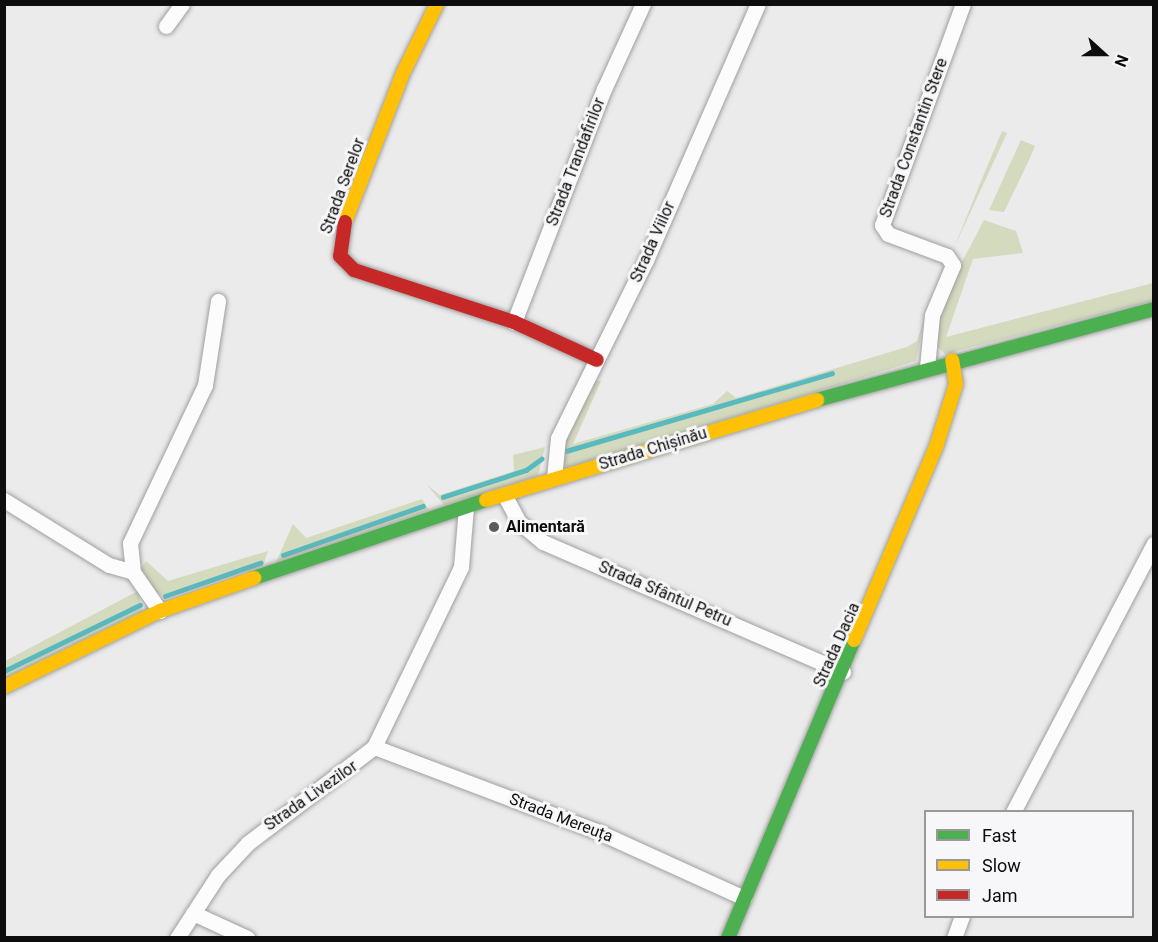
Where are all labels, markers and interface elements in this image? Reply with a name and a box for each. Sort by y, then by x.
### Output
north arrow [1074,24,1134,84]
text: N [1110,52,1132,69]
street label: Strada Constantin Stere [876,56,952,220]
street label: Strada Trandafirilor [543,95,609,229]
street label: Strada Serelor [317,136,369,236]
street label: Strada Viilor [627,199,679,285]
street label: Strada Chișinău [597,423,709,475]
place label: Alimentară [506,517,585,537]
marker: Alimentară [487,520,501,534]
street label: Strada Sfântul Petru [596,557,734,631]
street label: Strada Dacia [810,600,864,690]
street label: Strada Livezilor [261,757,361,835]
street label: Strada Mereuța [507,789,615,847]
legend [924,810,1134,918]
text: Fast [982,825,1017,846]
text: Slow [982,855,1021,876]
text: Jam [982,885,1018,906]

